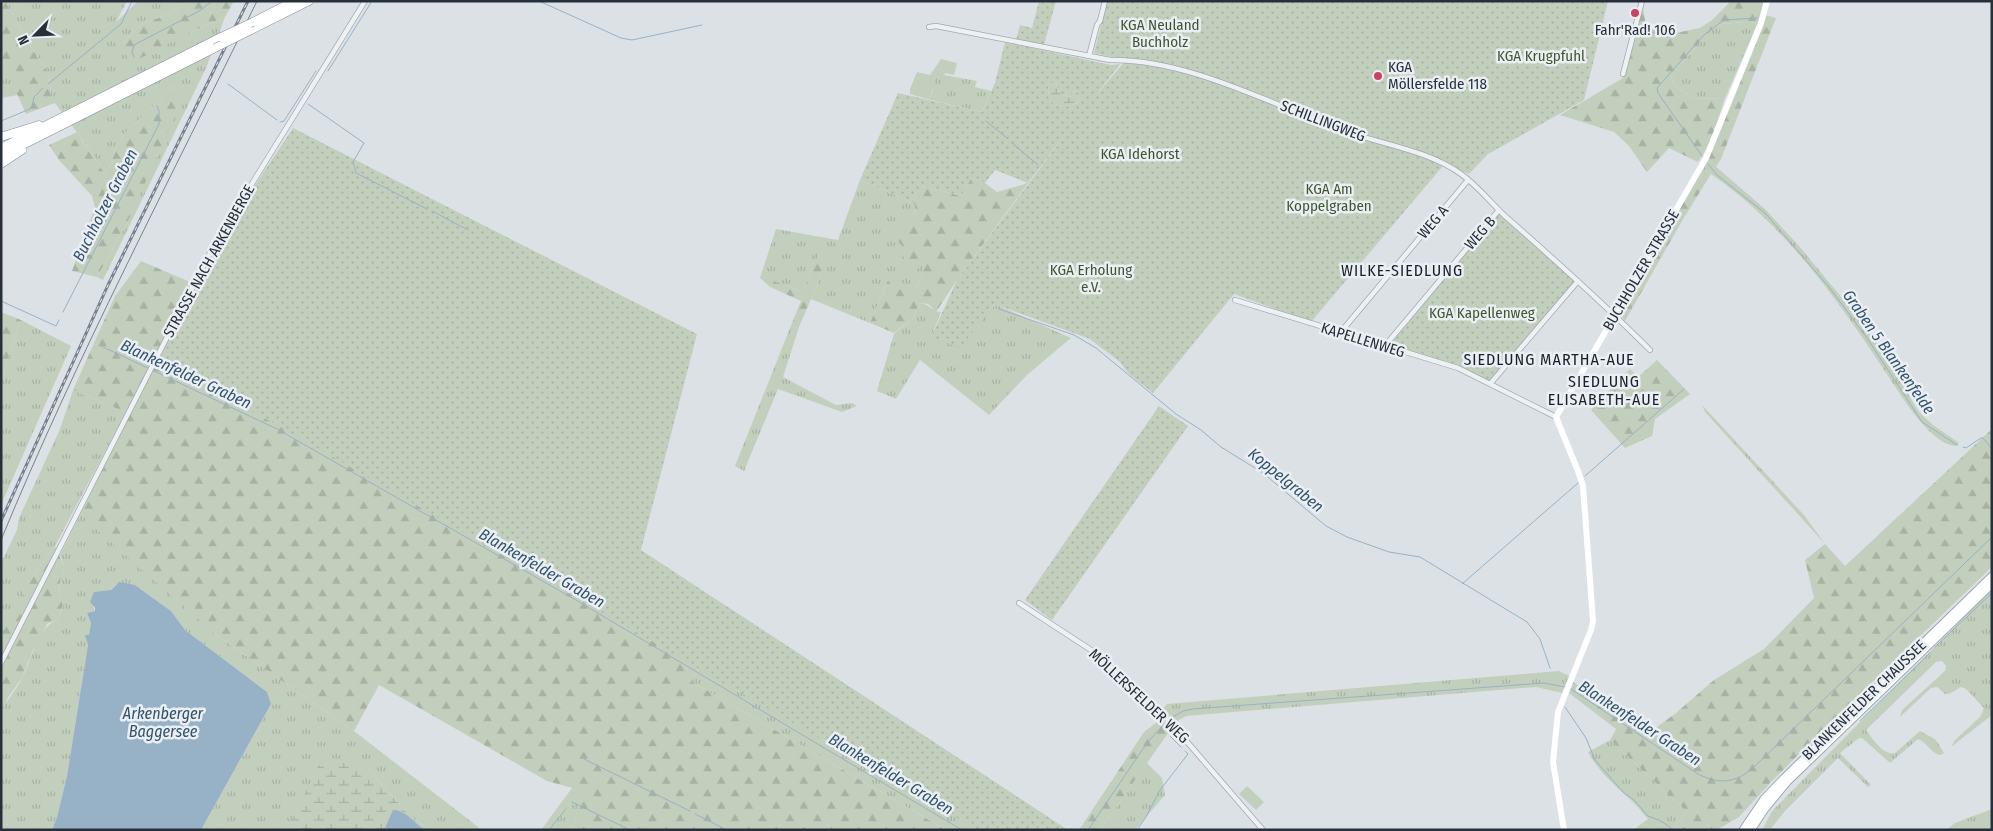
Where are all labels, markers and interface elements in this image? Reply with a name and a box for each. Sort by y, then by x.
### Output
marker: Fahr'Rad! 106 [1629,7,1641,19]
north arrow [10,10,60,60]
park label: KGA Neuland Buchholz [1120,16,1200,51]
place label: Fahr'Rad! 106 [1595,21,1675,39]
text: N [14,33,33,47]
park label: KGA Krugpfuhl [1497,47,1585,65]
place label: KGA Möllersfelde 118 [1388,58,1487,93]
marker: KGA Möllersfelde 118 [1372,70,1384,82]
street label: SCHILLINGWEG [1278,97,1368,145]
park label: KGA Idehorst [1100,145,1180,163]
water label: Buchholzer Graben [69,146,141,264]
park label: KGA Am Koppelgraben [1286,180,1372,215]
street label: STRASSE NACH ARKENBERGE [160,182,258,340]
street label: WEG A [1414,202,1452,242]
street label: BUCHHOLZER STRASSE [1599,206,1683,334]
street label: WEG B [1461,213,1499,253]
park label: KGA Erholung e.V. [1050,261,1132,296]
district label: WILKE-SIEDLUNG [1341,261,1463,280]
water label: Graben 5 Blankenfelde [1839,286,1939,418]
park label: KGA Kapellenweg [1429,304,1535,322]
street label: KAPELLENWEG [1319,319,1407,361]
water label: Blankenfelder Graben [118,335,254,413]
district label: SIEDLUNG MARTHA-AUE [1463,350,1635,369]
district label: SIEDLUNG ELISABETH-AUE [1548,372,1660,409]
water label: Koppelgraben [1245,444,1327,516]
water label: Blankenfelder Graben [476,524,608,612]
street label: BLANKENFELDER CHAUSSEE [1798,636,1930,764]
street label: MÖLLERSFELDER WEG [1085,645,1193,747]
water label: Blankenfelder Graben [1575,676,1705,770]
water label: Arkenberger Baggersee [122,704,204,741]
water label: Blankenfelder Graben [825,729,957,819]

